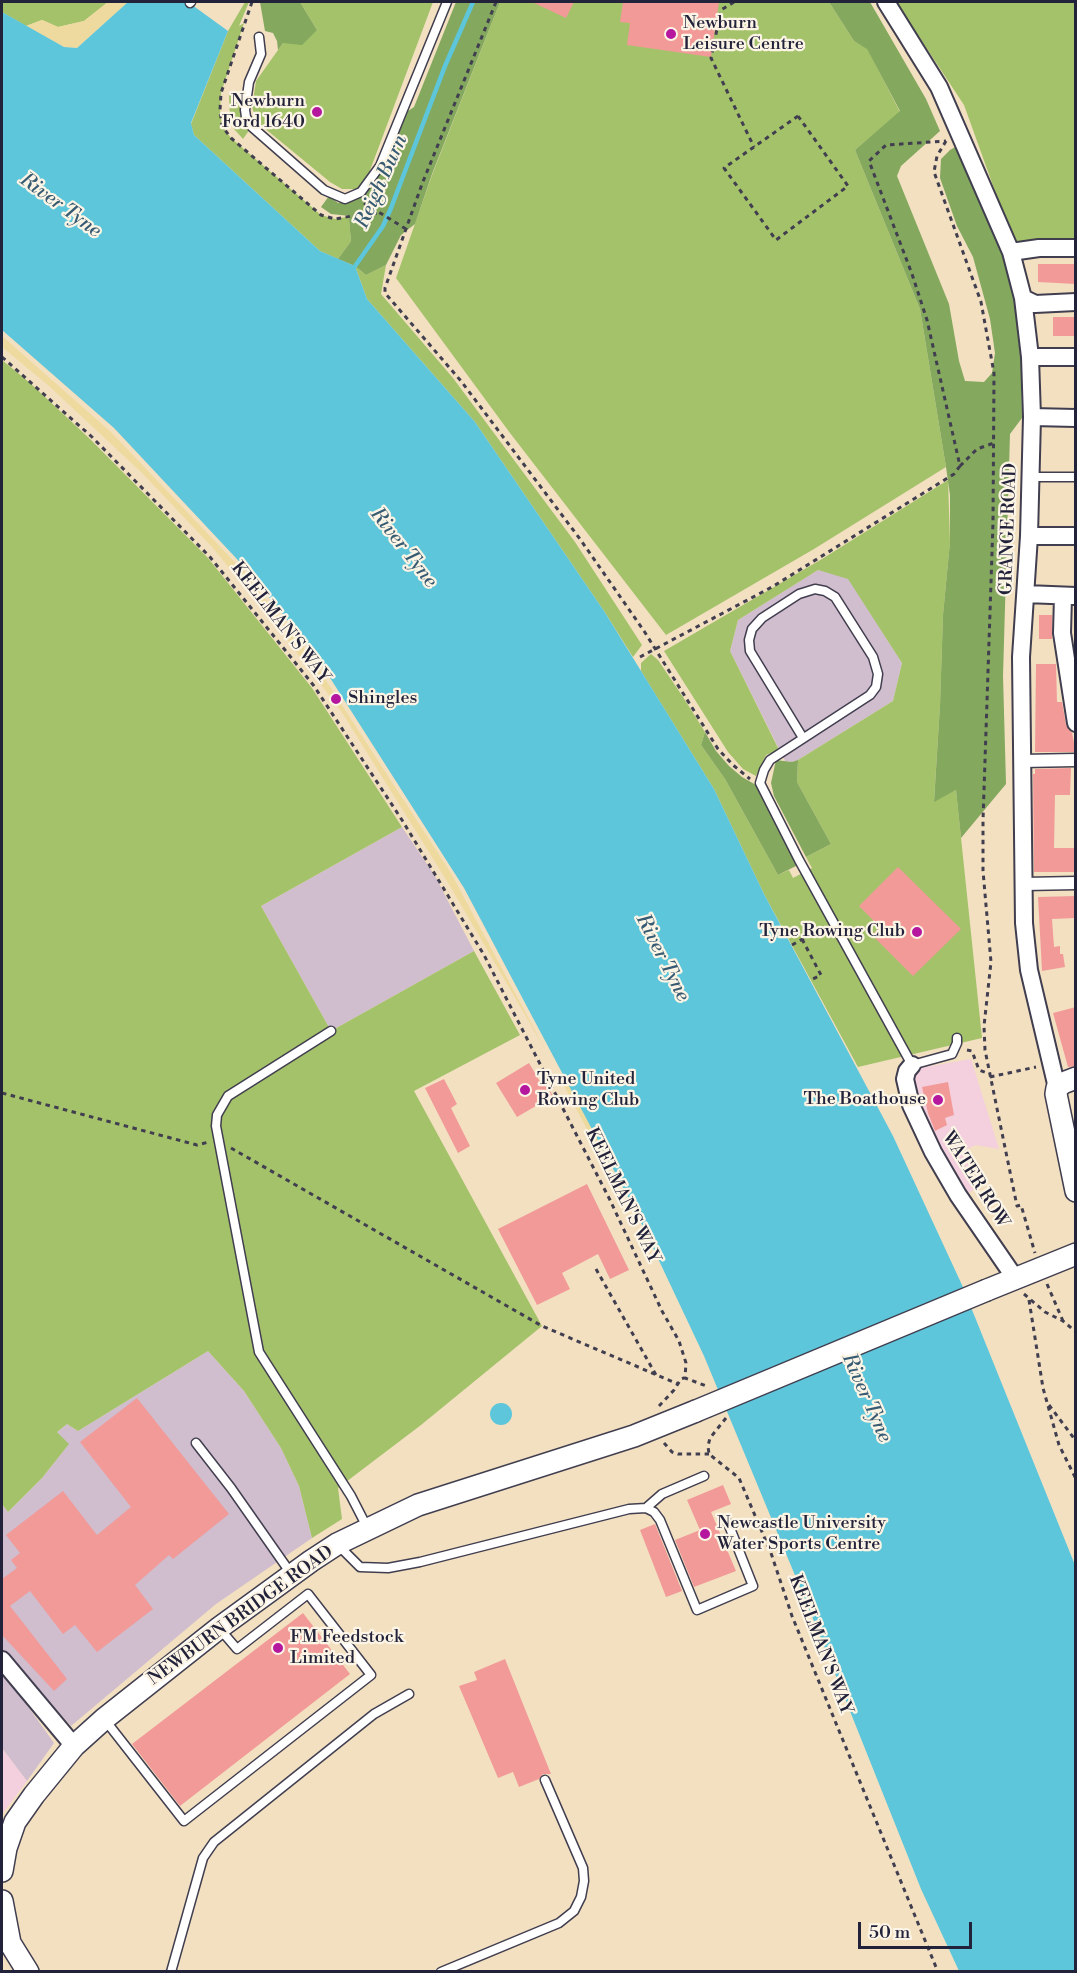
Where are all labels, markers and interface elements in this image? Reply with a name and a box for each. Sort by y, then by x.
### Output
place label: Newburn Leisure Centre [683,13,804,56]
marker: Newburn Leisure Centre [664,27,678,41]
place label: Newburn Ford 1640 [222,91,305,134]
marker: Newburn Ford 1640 [310,105,324,119]
water label: Reigh Burn [351,131,413,233]
water label: River Tyne [15,168,105,244]
street label: GRANGE ROAD [996,463,1022,595]
water label: River Tyne [364,503,442,593]
street label: KEELMAN'S WAY [226,558,334,688]
place label: Shingles [348,688,417,710]
marker: Shingles [329,692,343,706]
water label: River Tyne [630,910,694,1006]
place label: Tyne Rowing Club [759,921,905,943]
marker: Tyne Rowing Club [910,925,924,939]
place label: Tyne United Rowing Club [537,1069,639,1112]
marker: Tyne United Rowing Club [518,1083,532,1097]
place label: The Boathouse [804,1089,926,1111]
marker: The Boathouse [931,1093,945,1107]
street label: KEELMAN'S WAY [580,1125,664,1267]
street label: WATER ROW [937,1128,1013,1232]
water label: River Tyne [836,1350,896,1446]
place label: Newcastle University Water Sports Centre [717,1513,886,1556]
marker: Newcastle University Water Sports Centre [698,1527,712,1541]
street label: NEWBURN BRIDGE ROAD [144,1542,338,1690]
street label: KEELMAN'S WAY [783,1572,857,1718]
place label: FM Feedstock Limited [290,1627,403,1670]
marker: FM Feedstock Limited [271,1641,285,1655]
scale bar [861,1910,975,1948]
text: 50 m [869,1921,910,1944]

